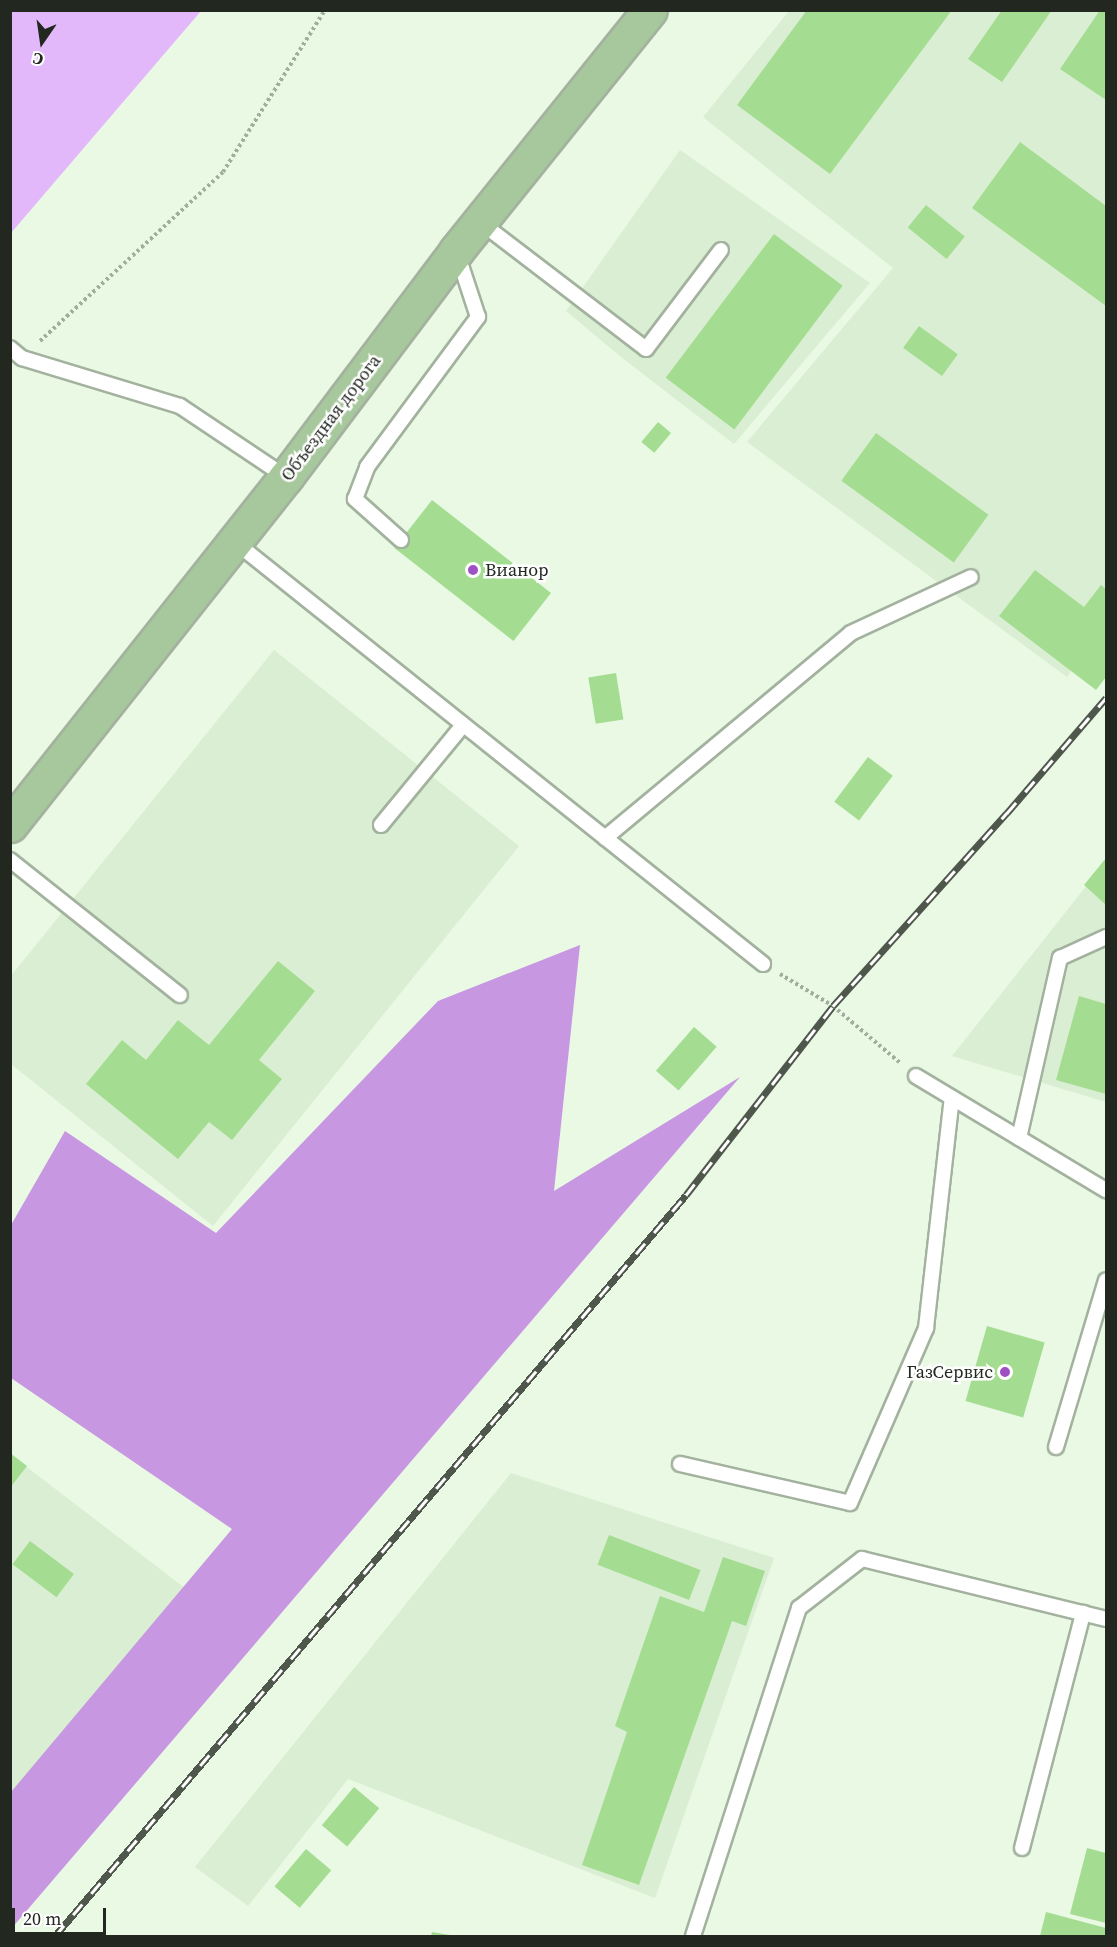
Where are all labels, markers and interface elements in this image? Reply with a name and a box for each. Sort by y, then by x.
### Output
north arrow [12,12,72,72]
text: С [31,48,45,71]
street label: Объездная дорога [276,351,386,485]
place label: Вианор [485,559,548,581]
marker: Вианор [466,563,480,577]
place label: ГазСервис [906,1361,993,1383]
marker: ГазСервис [998,1365,1012,1379]
scale bar [15,1896,110,1934]
text: 20 m [23,1906,61,1931]

